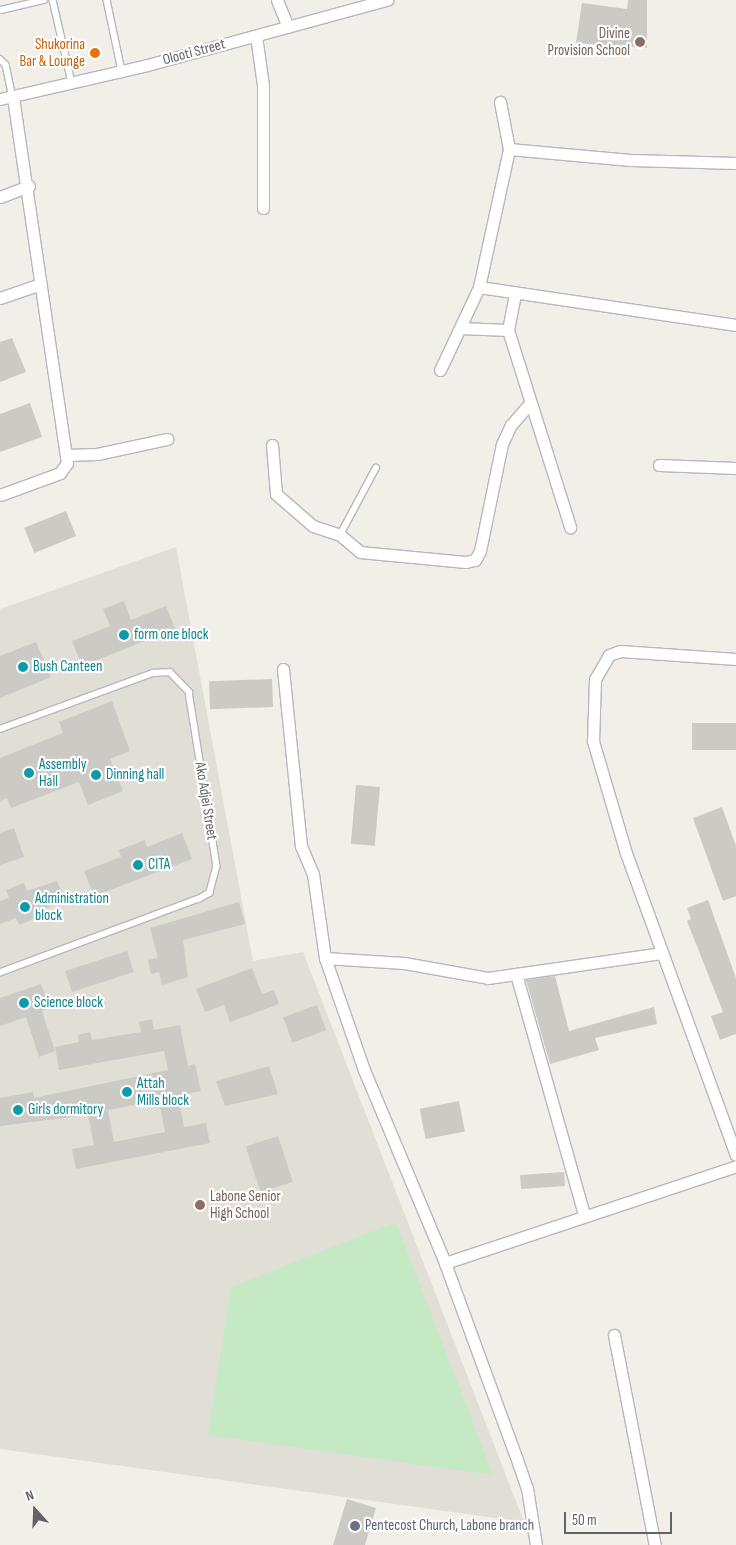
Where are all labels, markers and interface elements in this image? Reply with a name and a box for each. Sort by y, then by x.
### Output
place label: Divine Provision School [548,24,630,59]
place label: Shukorina Bar & Lounge [20,35,85,70]
street label: Olooti Street [161,35,227,69]
marker: Divine Provision School [634,36,646,48]
marker: Shukorina Bar & Lounge [89,47,101,59]
place label: form one block [134,626,209,644]
marker: form one block [118,629,130,641]
place label: Bush Canteen [33,658,102,676]
marker: Bush Canteen [17,661,29,673]
place label: Assembly Hall [39,755,87,790]
street label: Ako Adjei Street [191,761,221,841]
place label: Dinning hall [106,766,164,784]
marker: Assembly Hall [23,767,35,779]
marker: Dinning hall [90,769,102,781]
place label: CITA [148,856,170,874]
marker: CITA [132,859,144,871]
place label: Administration block [35,889,109,924]
marker: Administration block [19,901,31,913]
place label: Science block [34,994,103,1012]
marker: Science block [18,997,30,1009]
place label: Attah Mills block [137,1074,189,1109]
marker: Attah Mills block [121,1086,133,1098]
place label: Girls dormitory [28,1101,103,1119]
marker: Girls dormitory [12,1104,24,1116]
place label: Labone Senior High School [210,1187,281,1222]
marker: Labone Senior High School [194,1199,206,1211]
north arrow [10,1485,60,1535]
text: N [23,1486,36,1505]
scale bar [566,1502,674,1534]
text: 50 m [572,1511,597,1530]
place label: Pentecost Church, Labone branch [365,1517,534,1535]
marker: Pentecost Church, Labone branch [349,1520,361,1532]

